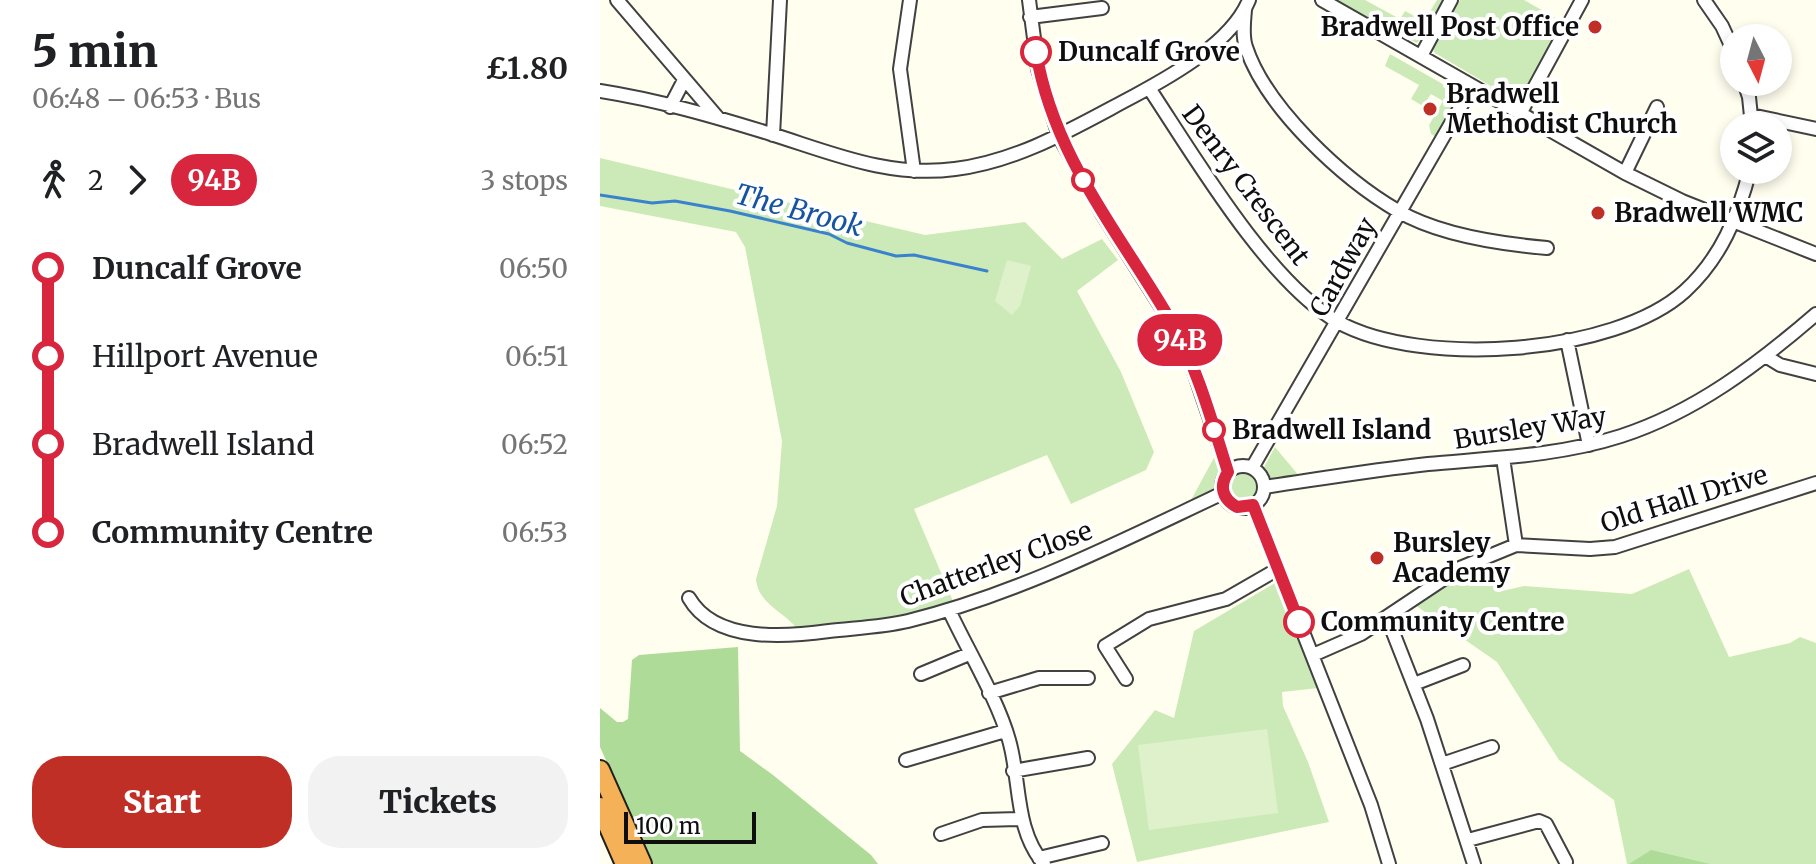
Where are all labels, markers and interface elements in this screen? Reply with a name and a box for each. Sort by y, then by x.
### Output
place label: Bradwell Post Office [1321,10,1579,43]
marker: Bradwell Post Office [1586,18,1604,36]
text: 5 min [32,24,158,79]
north arrow [1720,24,1792,96]
map controls [1720,24,1792,184]
place label: Duncalf Grove [1058,35,1240,68]
marker: Duncalf Grove [1021,37,1051,67]
text: £1.80 [485,49,568,87]
place label: Bradwell Methodist Church [1446,77,1677,140]
text: 06:48 – 06:53 · Bus [32,82,261,115]
street label: Denry Crescent [1175,98,1317,271]
marker: Bradwell Methodist Church [1421,100,1439,118]
button: layers [1720,112,1792,184]
icon: walk [32,158,76,202]
icon: forward [115,158,159,202]
text: 94B [187,162,241,198]
text: 2 [88,164,103,197]
text: 3 stops [481,164,568,197]
unlabelled marker [1072,169,1094,191]
water label: The Brook [731,176,867,244]
place label: Bradwell WMC [1614,196,1804,229]
marker: Bradwell WMC [1589,204,1607,222]
street label: Cardway [1302,211,1384,322]
text: Duncalf Grove [92,249,302,287]
text: 06:50 [499,252,568,285]
line badge: 94B [1134,314,1226,366]
text: 94B [1153,322,1207,358]
text: Hillport Avenue [92,337,318,375]
text: 06:51 [505,340,568,373]
street label: Bursley Way [1451,399,1609,456]
place label: Bradwell Island [1232,413,1431,446]
marker: Bradwell Island [1203,419,1225,441]
text: Bradwell Island [92,425,314,463]
text: 06:52 [501,428,568,461]
street label: Old Hall Drive [1596,457,1771,540]
text: Community Centre [92,513,373,551]
street label: Chatterley Close [895,513,1096,614]
text: 06:53 [502,516,568,549]
place label: Bursley Academy [1392,526,1511,589]
marker: Bursley Academy [1368,549,1386,567]
place label: Community Centre [1321,605,1564,638]
marker: Community Centre [1284,607,1314,637]
button: Start [32,756,292,848]
button: Tickets [308,756,568,848]
scale bar [624,808,756,844]
text: 100 m [636,812,701,840]

